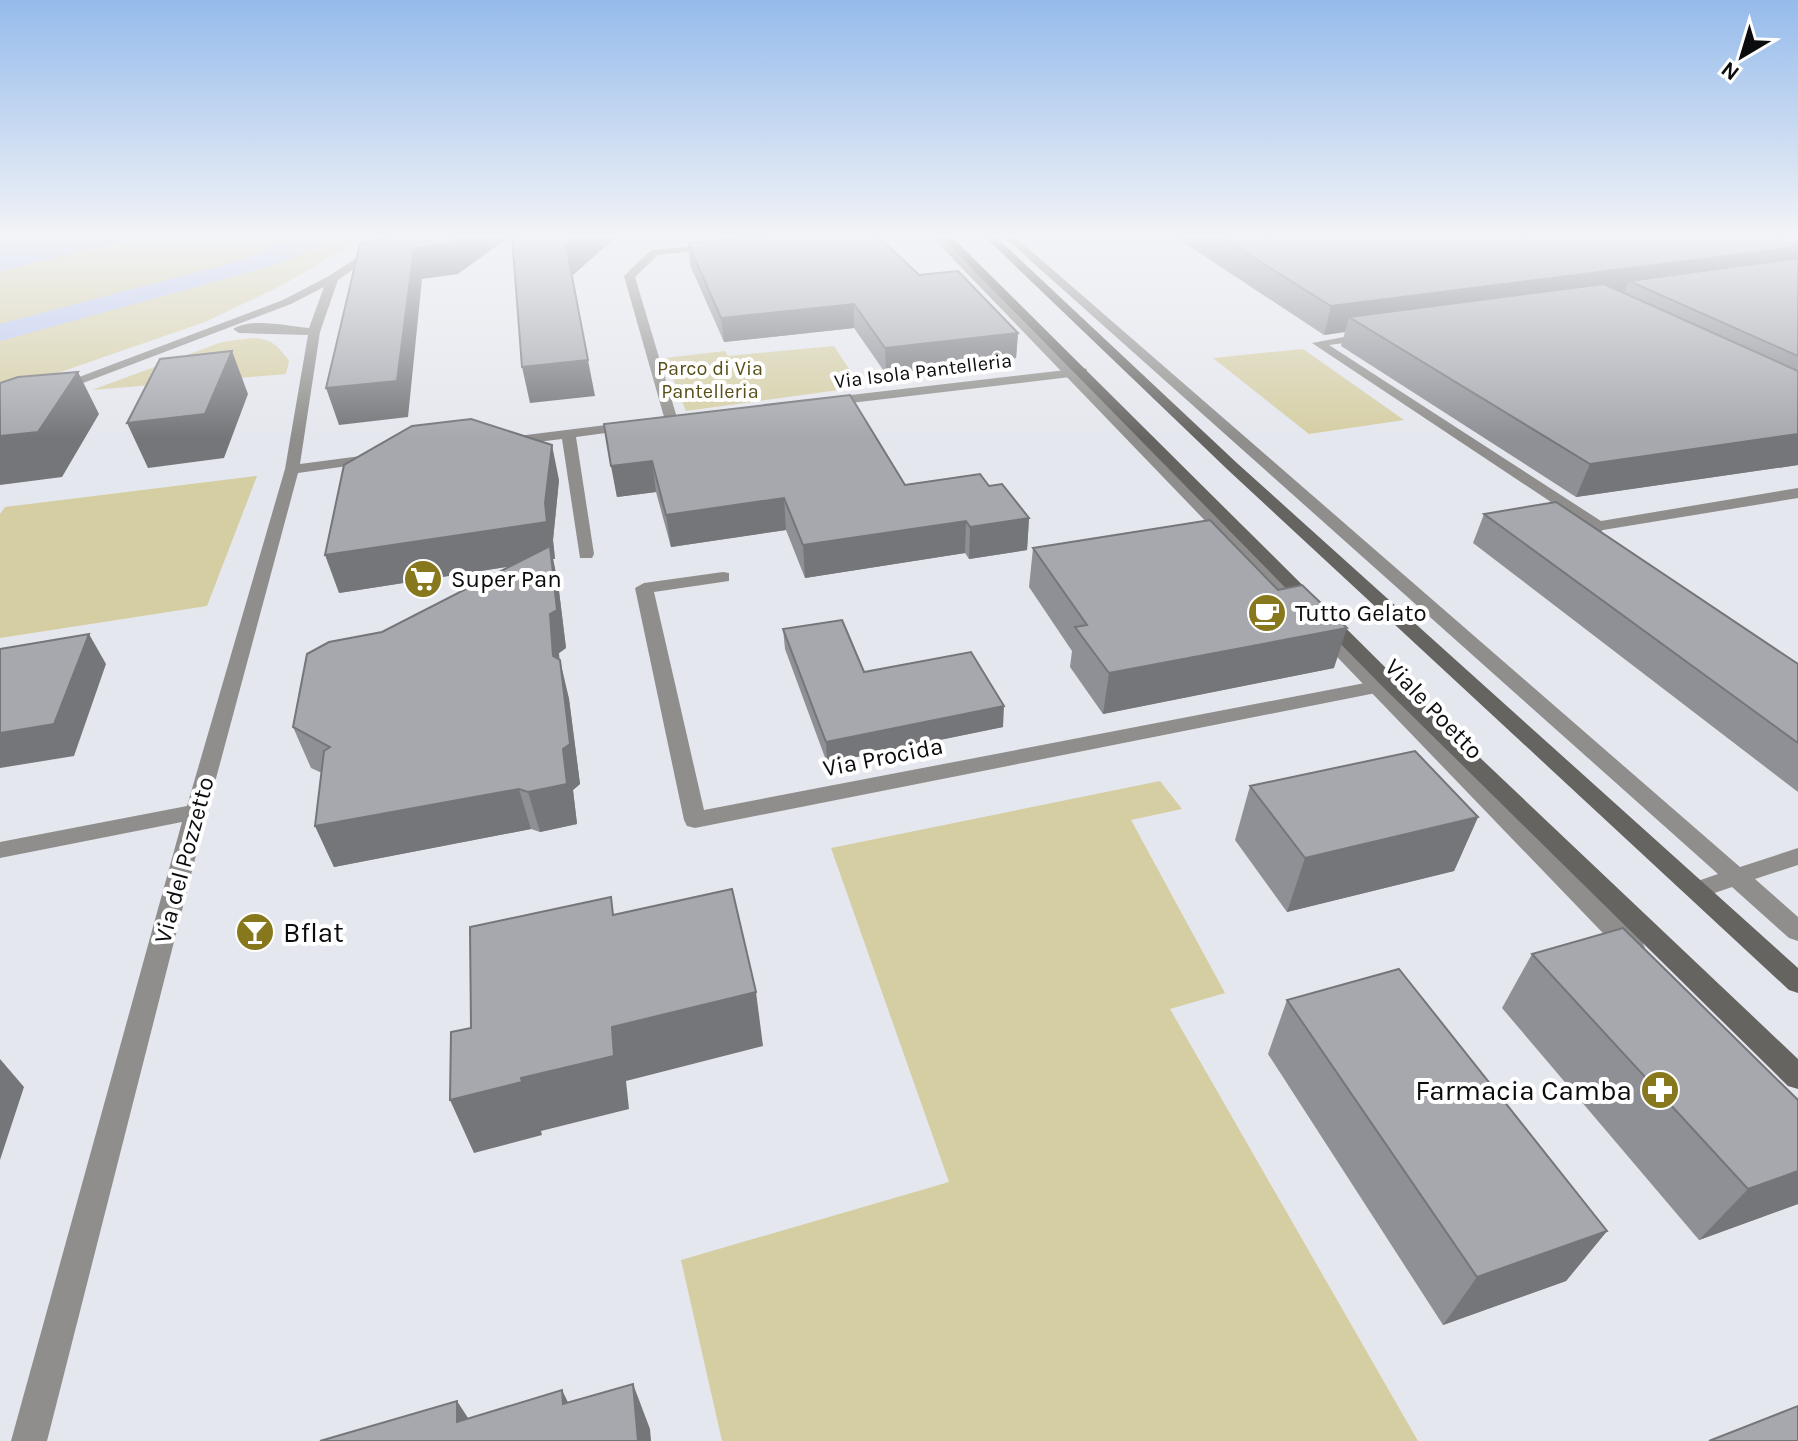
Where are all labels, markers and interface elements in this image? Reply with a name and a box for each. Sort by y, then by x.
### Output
north arrow [1702,16,1782,96]
text: N [1716,56,1745,86]
street label: Via Isola Pantelleria [833,349,1013,393]
park label: Parco di Via Pantelleria [657,357,763,403]
supermarket icon: Super Pan [402,558,444,600]
place label: Super Pan [451,565,562,593]
cafe icon: Tutto Gelato [1246,592,1288,634]
place label: Tutto Gelato [1295,599,1427,627]
street label: Viale Poetto [1379,653,1489,765]
street label: Via Procida [821,732,945,782]
street label: Via del Pozzetto [148,774,220,946]
bar icon: Bflat [234,911,276,953]
place label: Bflat [283,916,344,949]
pharmacy icon: Farmacia Camba [1639,1069,1681,1111]
place label: Farmacia Camba [1415,1074,1632,1107]

